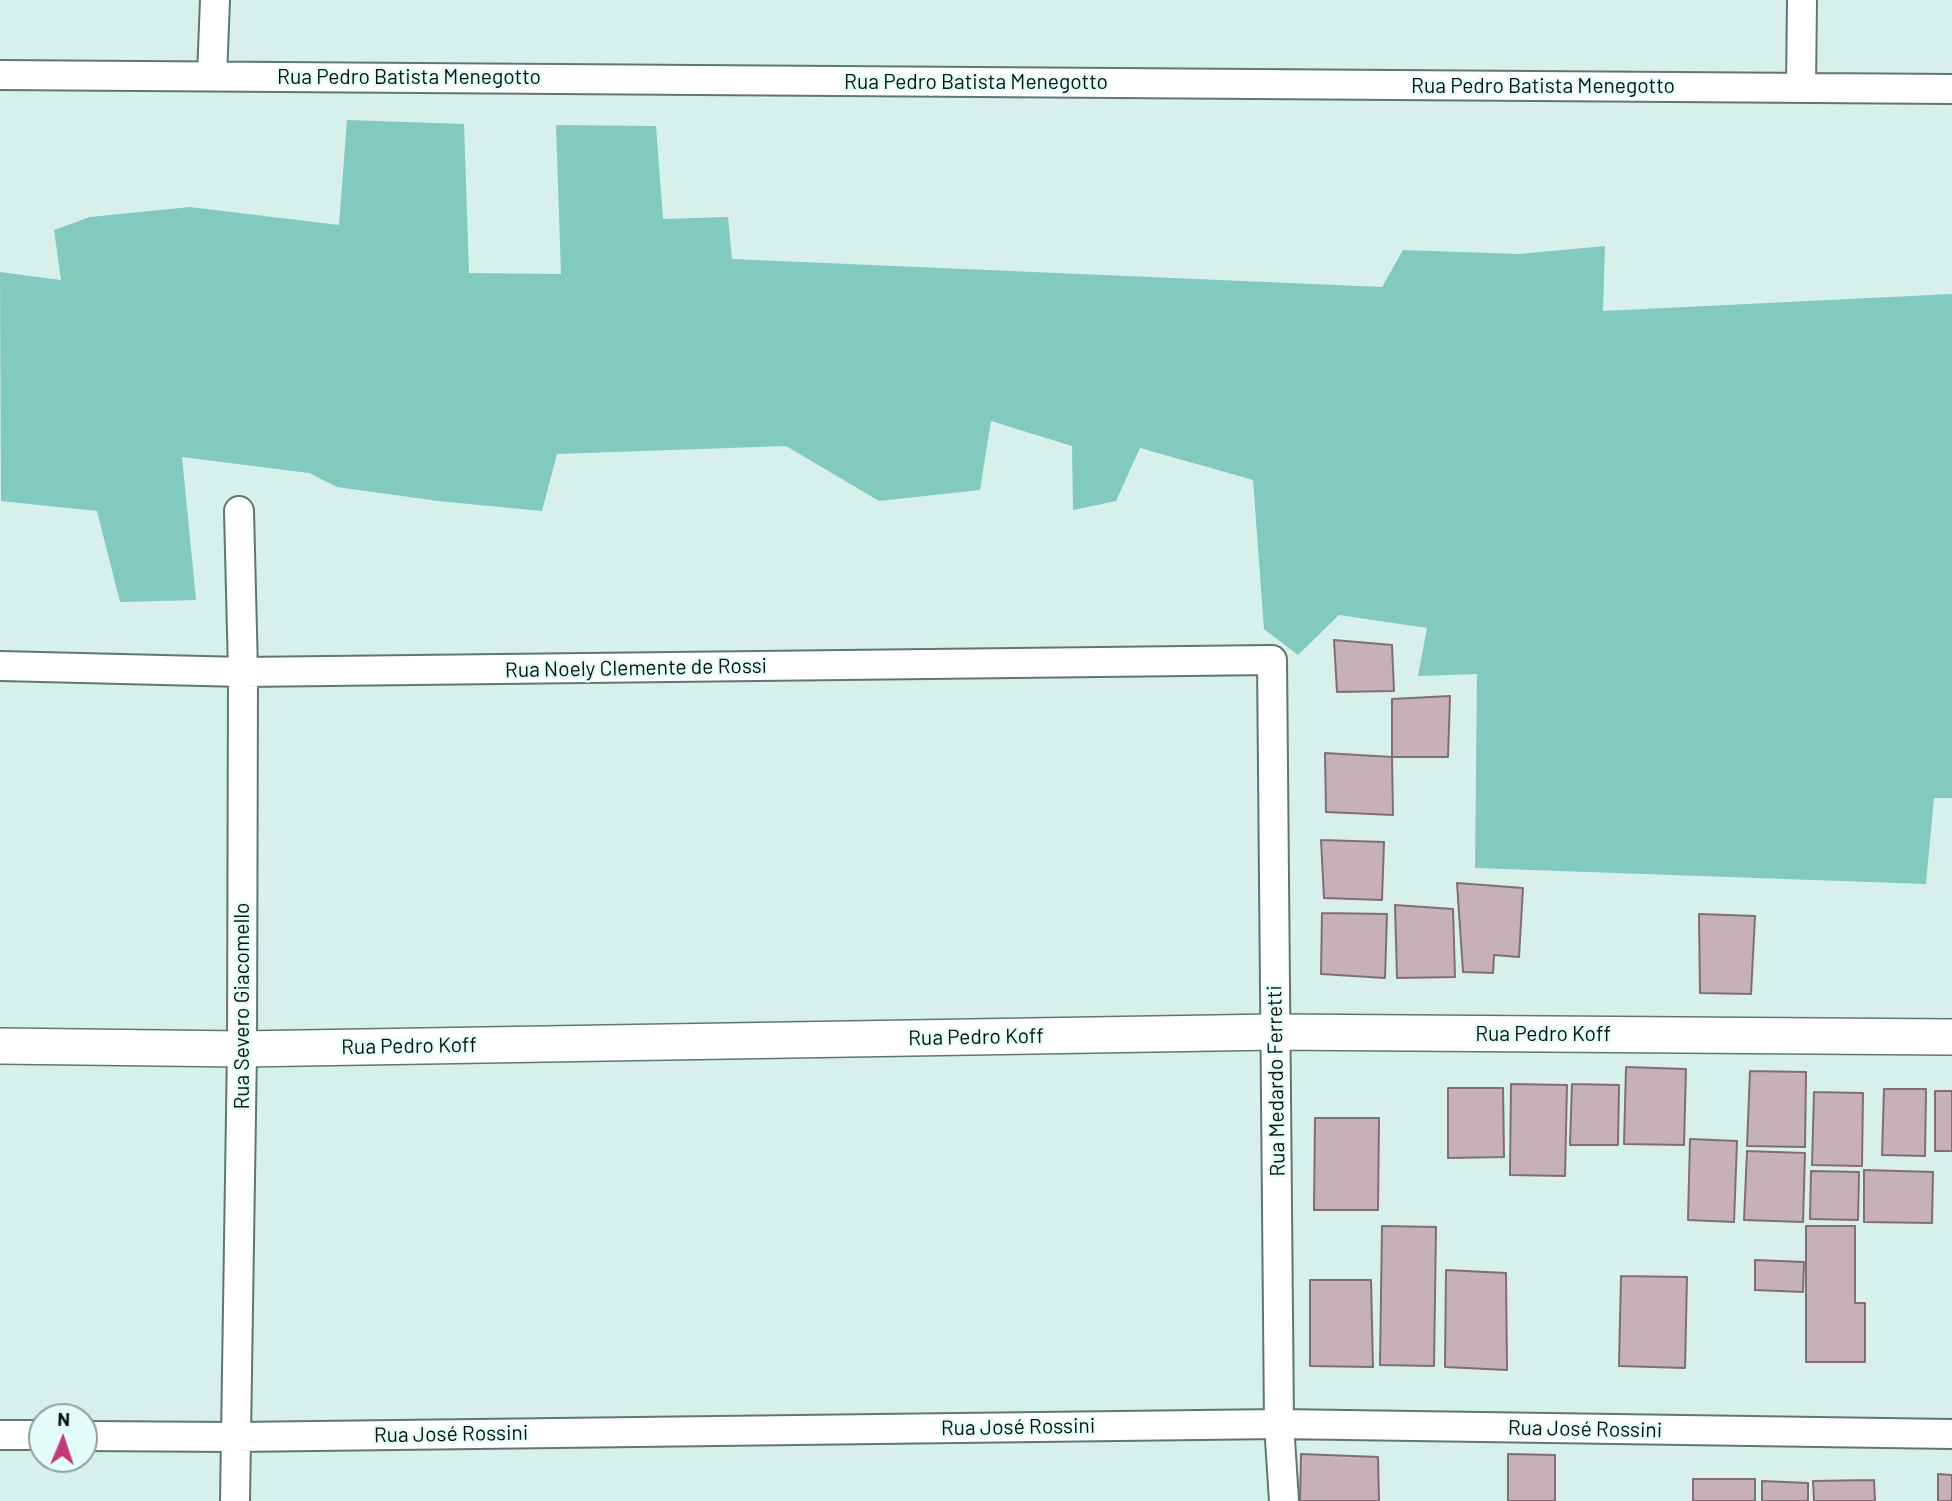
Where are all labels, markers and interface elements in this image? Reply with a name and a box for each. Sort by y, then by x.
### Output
street label: Rua Pedro Batista Menegotto [277,64,541,90]
street label: Rua Pedro Batista Menegotto [844,69,1108,95]
street label: Rua Pedro Batista Menegotto [1411,73,1675,99]
street label: Rua Noely Clemente de Rossi [505,653,767,683]
street label: Rua Severo Giacomello [229,903,255,1109]
street label: Rua Medardo Ferretti [1262,985,1290,1177]
street label: Rua Pedro Koff [1475,1021,1611,1047]
street label: Rua Pedro Koff [908,1023,1044,1051]
street label: Rua Pedro Koff [341,1032,477,1060]
north arrow [28,1403,98,1473]
text: N [57,1407,70,1430]
street label: Rua José Rossini [941,1413,1095,1441]
street label: Rua José Rossini [1508,1415,1662,1443]
street label: Rua José Rossini [374,1420,528,1448]

